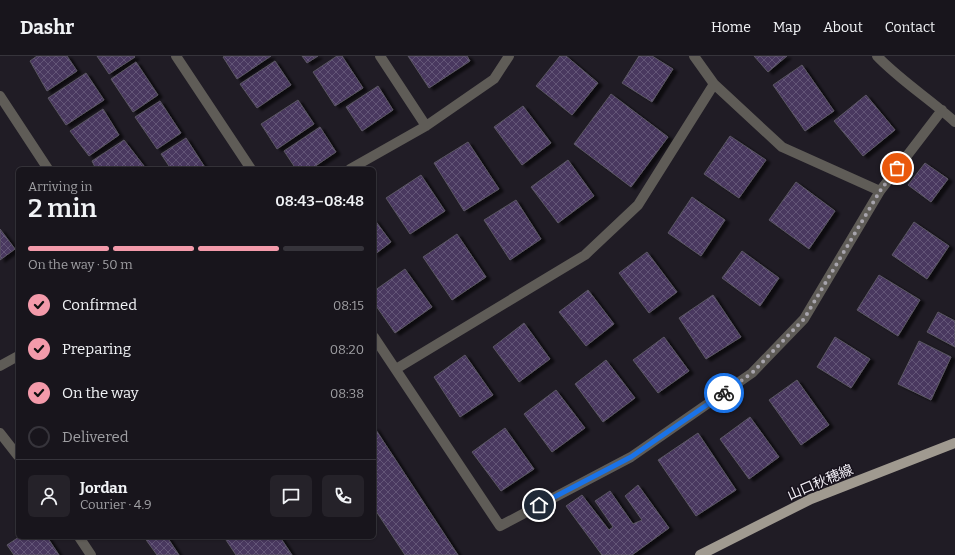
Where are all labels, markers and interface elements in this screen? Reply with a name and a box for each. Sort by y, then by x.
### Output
text: Dashr [20,16,74,39]
text: Home [711,19,751,36]
text: Map [773,19,801,36]
text: About [823,19,863,36]
text: Contact [885,19,935,36]
pin [880,151,914,185]
icon: bag [886,157,908,179]
text: Arriving in [28,179,93,194]
text: 08:43–08:48 [275,192,364,210]
text: 2 min [28,193,97,224]
text: On the way · 50 m [28,257,133,272]
icon: check [28,294,50,316]
text: Confirmed [62,296,137,314]
text: 08:15 [333,298,364,313]
icon: check [28,338,50,360]
text: Preparing [62,340,131,358]
text: 08:20 [330,342,364,357]
courier [704,373,744,413]
icon: check [28,382,50,404]
icon: bike [713,382,735,404]
text: On the way [62,384,139,402]
text: 08:38 [330,386,364,401]
text: Delivered [62,428,129,446]
street label: 山口秋穂線 [785,461,856,504]
button: person [28,475,70,517]
button: chat [270,475,312,517]
button: phone [322,475,364,517]
text: Jordan [80,479,127,497]
pin [522,488,556,522]
icon: home [528,494,550,516]
text: Courier · 4.9 [80,497,152,512]

